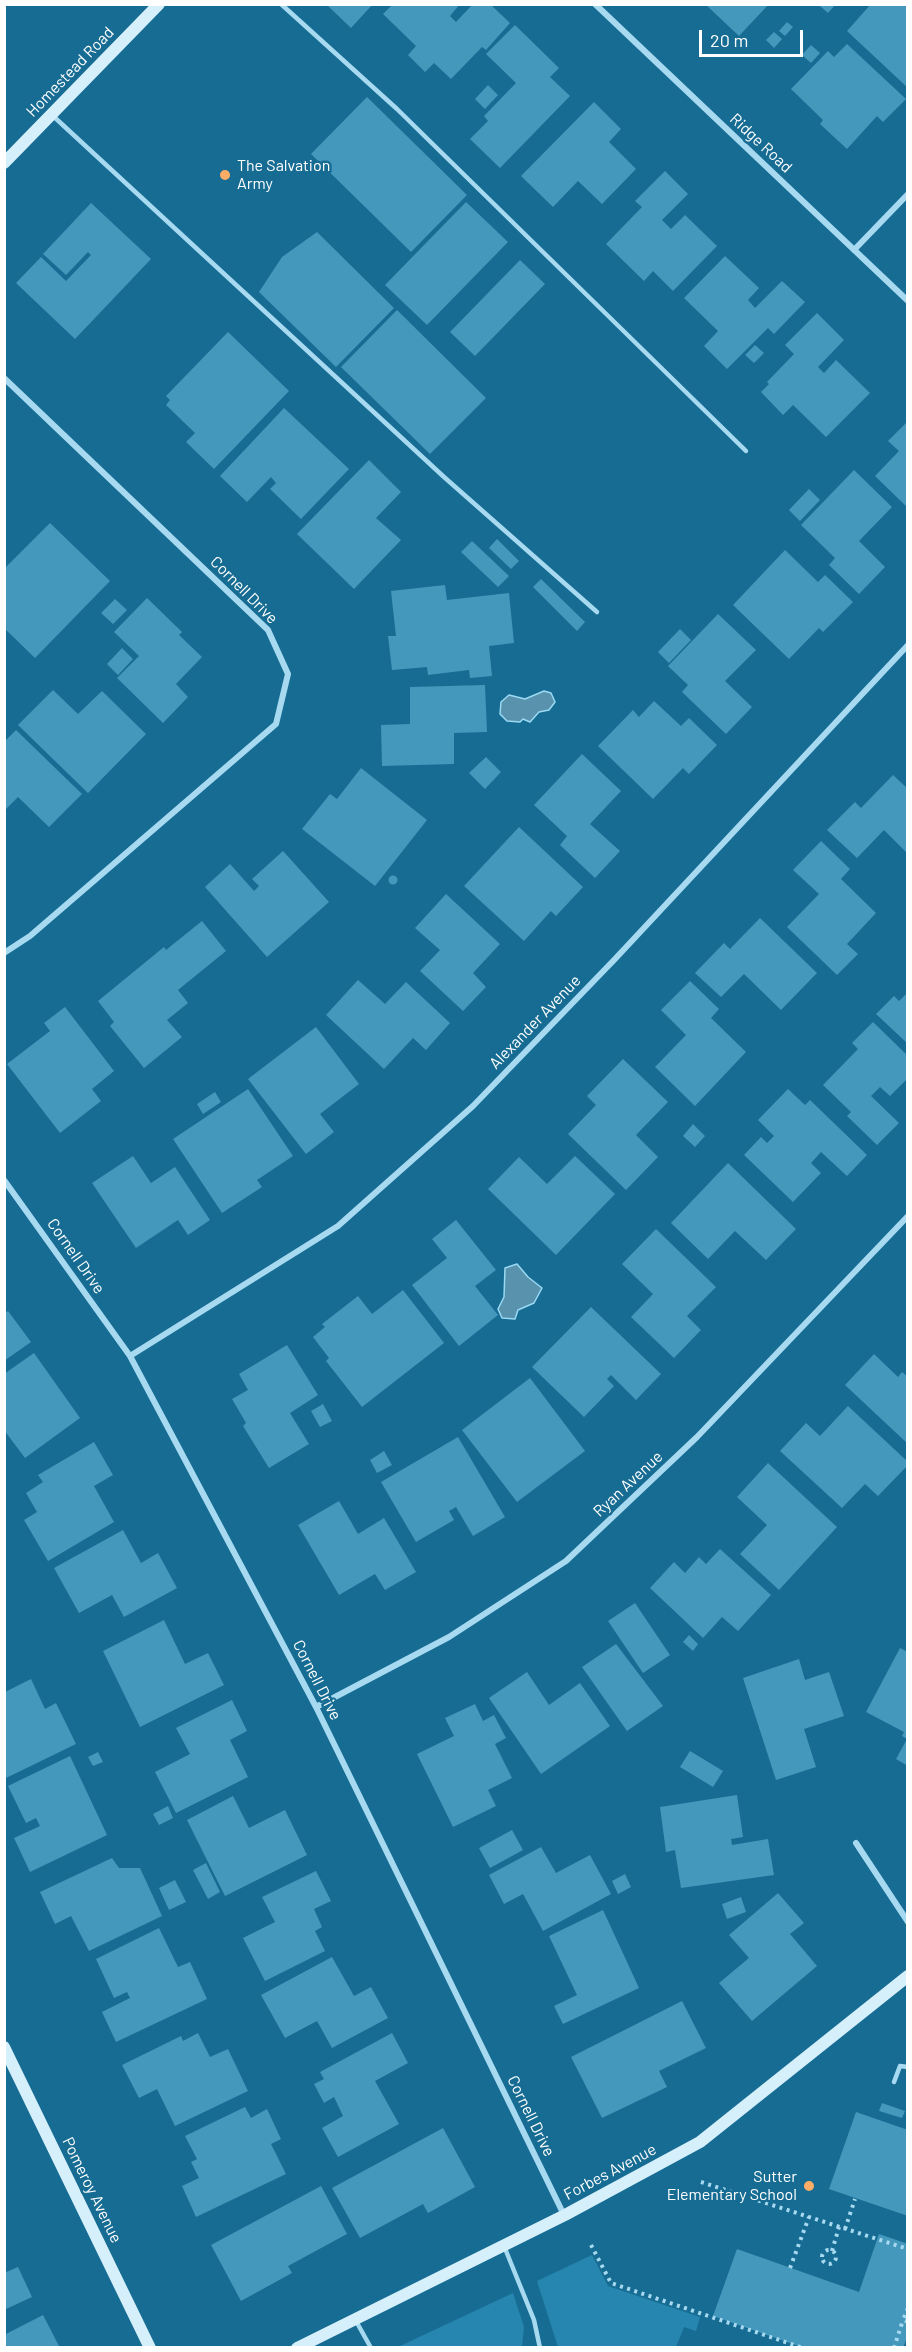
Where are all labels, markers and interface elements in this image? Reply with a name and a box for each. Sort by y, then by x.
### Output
scale bar [702,18,806,56]
street label: Homestead Road [22,23,118,121]
text: 20 m [710,29,748,51]
street label: Ridge Road [726,109,796,177]
place label: The Salvation Army [237,156,330,194]
marker: The Salvation Army [218,168,232,182]
street label: Cornell Drive [206,552,282,628]
street label: Alexander Avenue [485,971,585,1073]
street label: Cornell Drive [43,1215,109,1297]
street label: Ryan Avenue [589,1447,667,1521]
street label: Cornell Drive [289,1637,345,1723]
street label: Cornell Drive [503,2072,559,2160]
street label: Pomeroy Avenue [58,2134,126,2246]
street label: Forbes Avenue [561,2140,659,2204]
place label: Sutter Elementary School [667,2167,797,2205]
marker: Sutter Elementary School [802,2179,816,2193]

